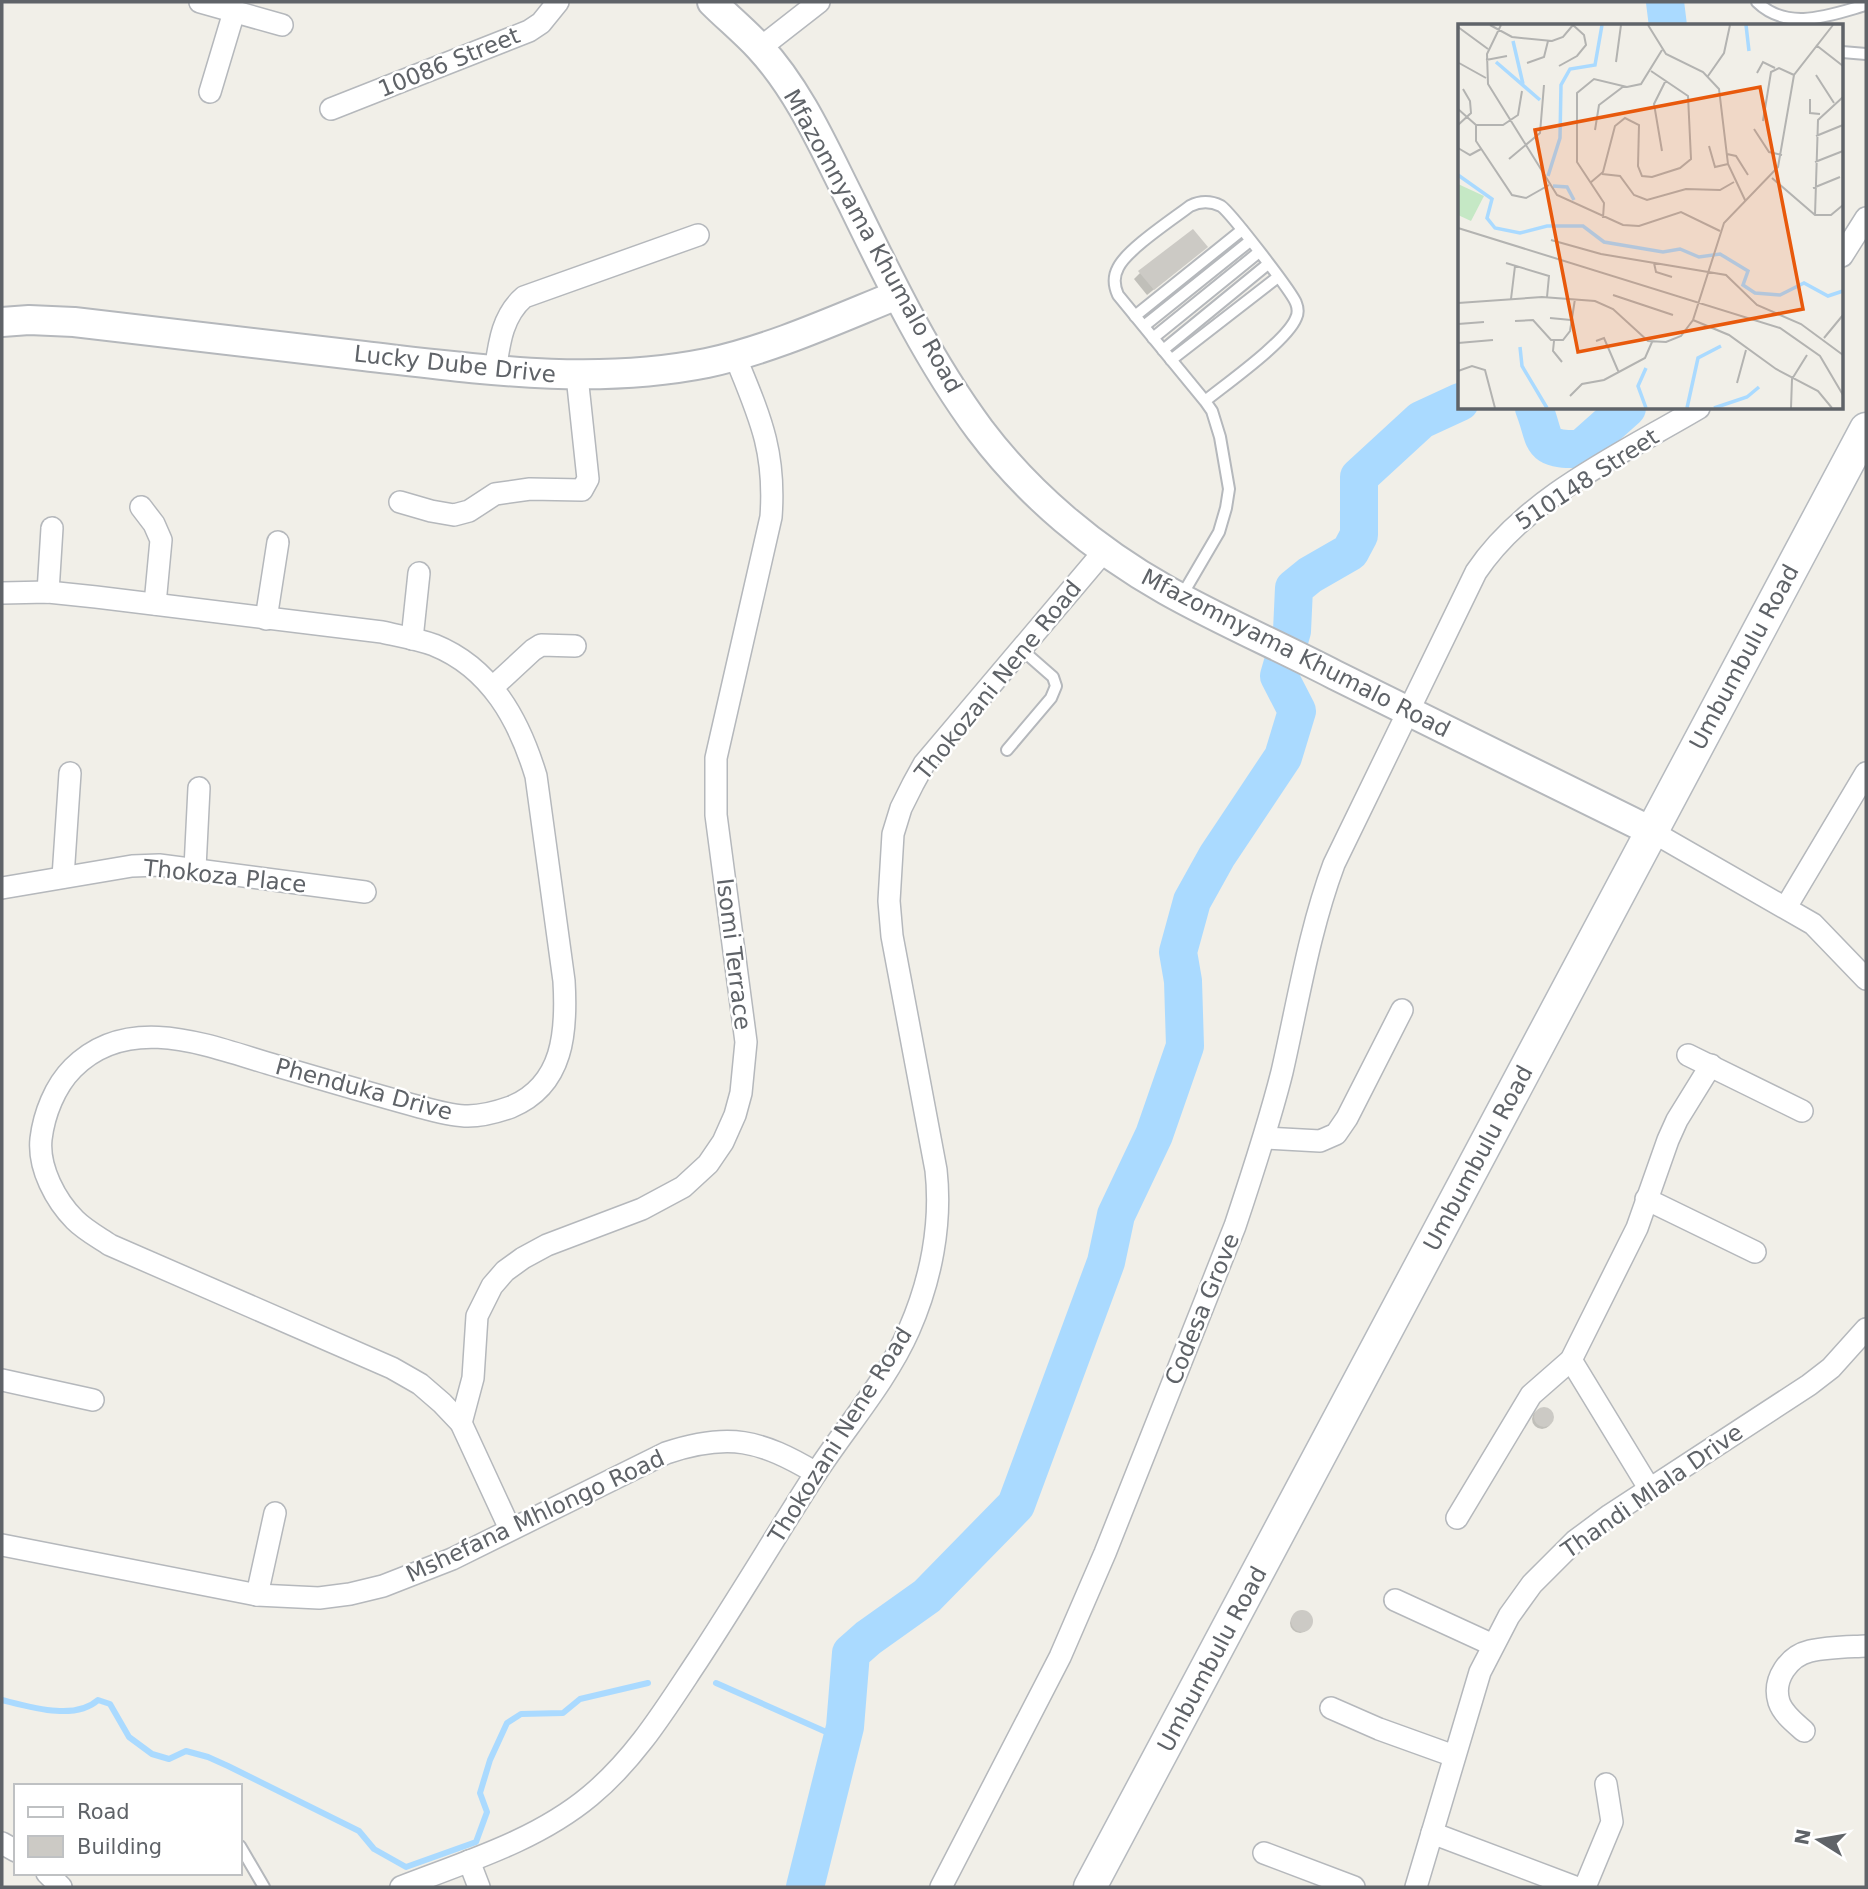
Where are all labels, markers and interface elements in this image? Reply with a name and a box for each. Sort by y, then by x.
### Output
street label: 10086 Street [374,22,524,102]
inset map [1458,24,1843,410]
street label: Mfazomnyama Khumalo Road [779,85,967,397]
street label: Lucky Dube Drive [353,340,557,388]
street label: 510148 Street [1511,423,1663,535]
street label: Umbumbulu Road [1684,560,1804,754]
street label: Mfazomnyama Khumalo Road [1137,564,1455,742]
street label: Thokozani Nene Road [909,575,1086,786]
street label: Thokoza Place [141,854,308,897]
street label: Isomi Terrace [712,877,756,1031]
street label: Phenduka Drive [273,1053,455,1125]
street label: Umbumbulu Road [1418,1061,1538,1255]
street label: Codesa Grove [1160,1230,1244,1388]
street label: Thokozani Nene Road [763,1323,917,1548]
street label: Thandi Mlala Drive [1556,1419,1748,1564]
street label: Mshefana Mhlongo Road [402,1445,668,1587]
street label: Umbumbulu Road [1152,1562,1272,1756]
legend [14,1784,242,1875]
text: Road [77,1800,130,1824]
north arrow [1784,1805,1854,1875]
text: N [1790,1827,1815,1847]
text: Building [77,1835,162,1859]

